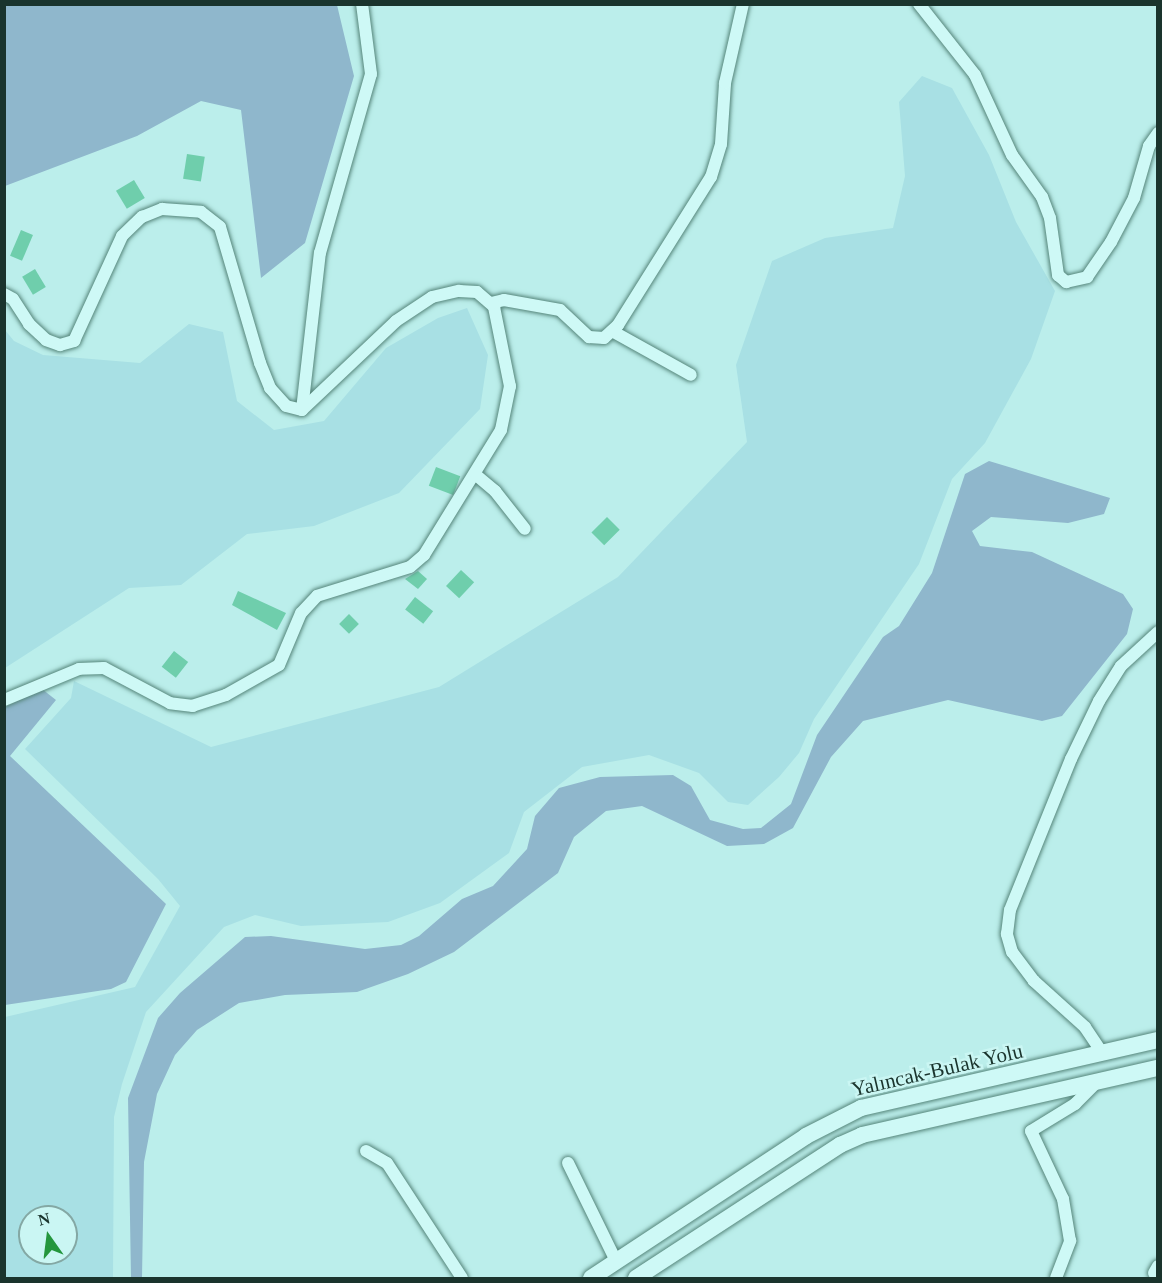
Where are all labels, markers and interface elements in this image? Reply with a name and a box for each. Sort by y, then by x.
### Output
street label: Yalıncak-Bulak Yolu [848,1038,1026,1102]
north arrow [18,1205,78,1265]
text: N [36,1209,52,1229]

